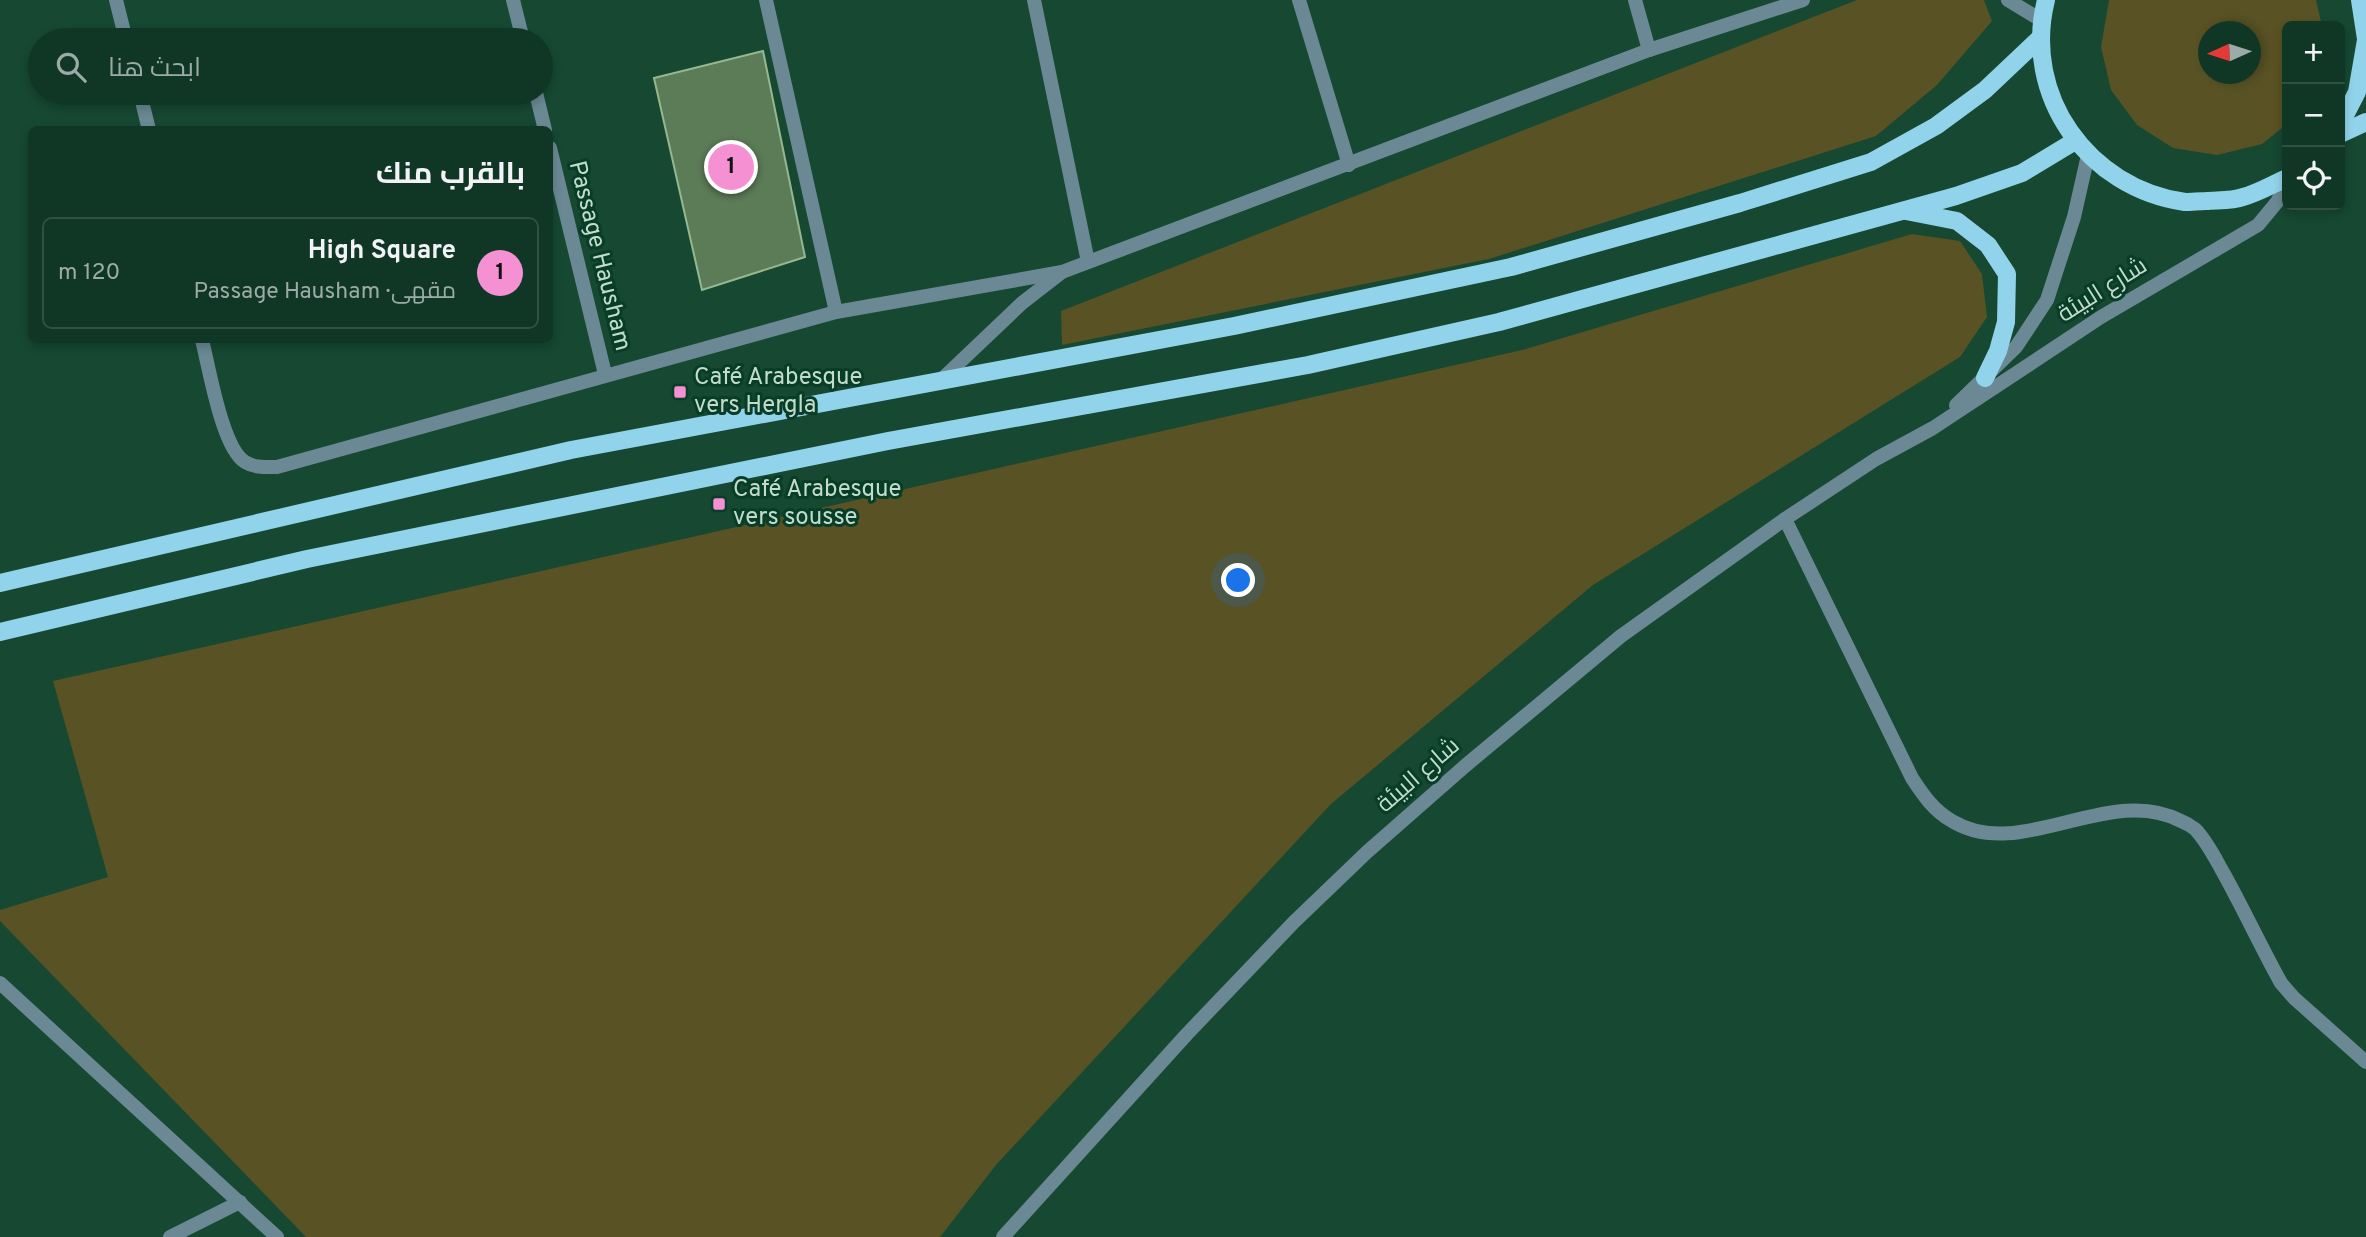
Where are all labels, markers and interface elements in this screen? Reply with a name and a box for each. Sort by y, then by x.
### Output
north arrow [2198,21,2261,84]
map controls [2282,21,2345,210]
button: + [2282,21,2345,84]
search box [28,28,553,105]
icon: search [52,48,90,86]
text: ابحث هنا [108,53,201,86]
button: − [2282,84,2345,147]
pin: 1 [708,141,754,193]
button: locate [2282,147,2345,210]
text: بالقرب منك [376,157,525,194]
street label: Passage Hausham [561,158,637,354]
text: High Square [308,235,456,268]
street label: شارع البيئة [2053,252,2153,330]
text: 120 m [58,259,120,288]
text: 1 [495,259,505,288]
text: مقهى · Passage Hausham [193,278,456,307]
place label: Café Arabesque vers Hergla [694,363,862,421]
marker: Café Arabesque vers Hergla [672,384,688,400]
place label: Café Arabesque vers sousse [733,475,901,533]
marker: Café Arabesque vers sousse [711,496,727,512]
your location [1221,563,1255,597]
street label: شارع البيئة [1371,732,1467,820]

